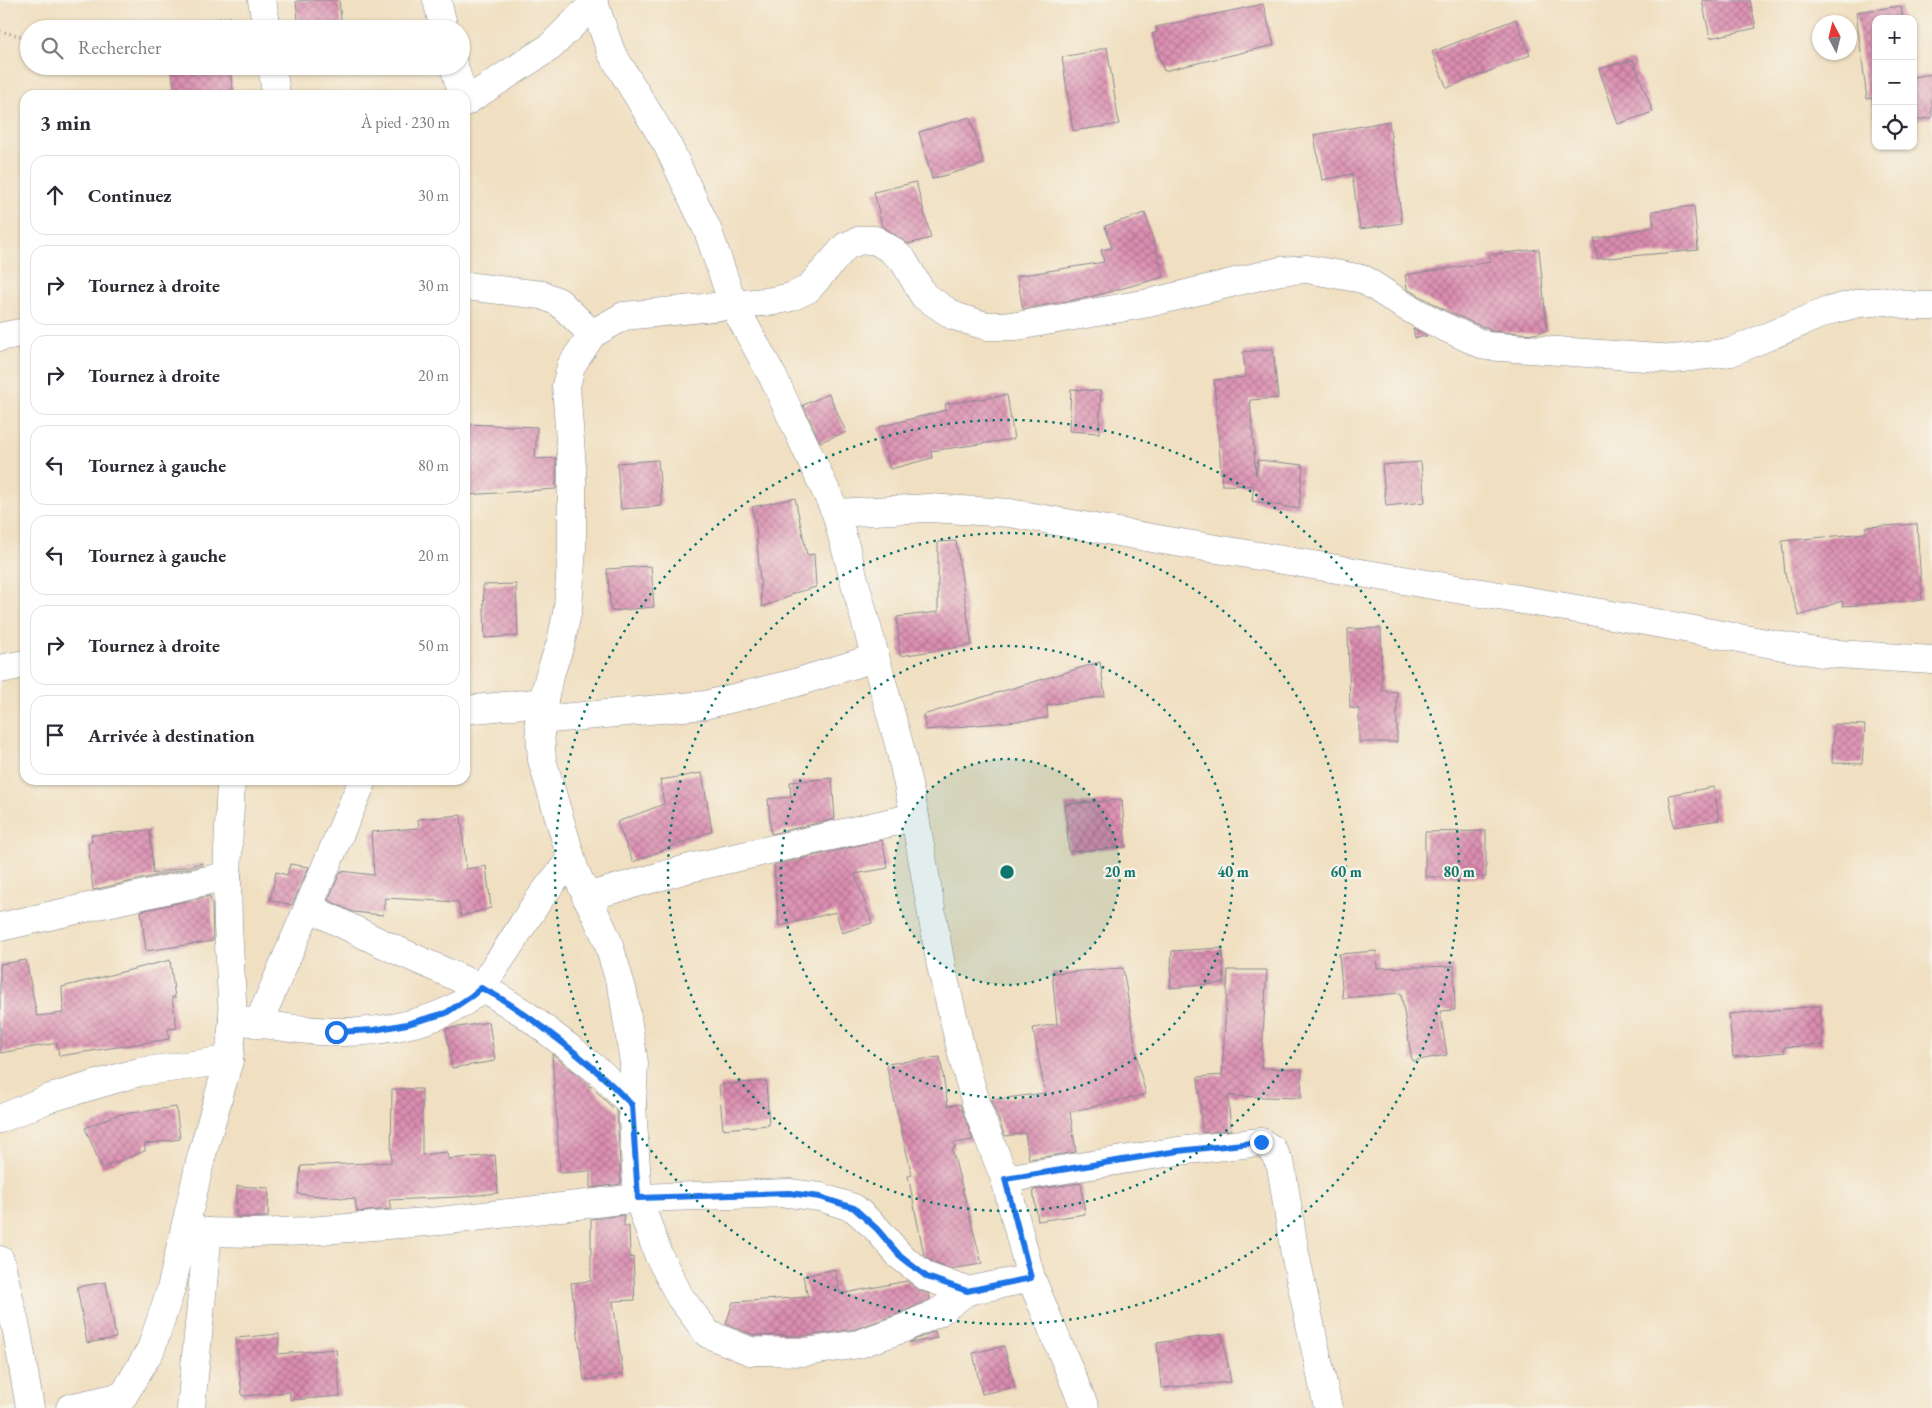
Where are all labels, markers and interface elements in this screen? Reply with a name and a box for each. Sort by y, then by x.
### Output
north arrow [1812,15,1857,60]
map controls [1872,15,1917,150]
button: + [1872,15,1917,60]
search box [20,20,470,75]
icon: search [38,34,66,62]
text: Rechercher [78,35,161,60]
button: − [1872,60,1917,105]
button: locate [1872,105,1917,150]
text: 3 min [40,109,91,136]
text: À pied · 230 m [361,112,450,133]
icon: ahead [41,181,69,209]
text: Continuez [88,183,172,208]
text: 30 m [418,185,449,206]
icon: right [41,271,69,299]
text: Tournez à droite [88,273,220,298]
text: 30 m [418,275,449,296]
icon: right [41,361,69,389]
text: Tournez à droite [88,363,220,388]
text: 20 m [418,365,449,386]
icon: left [41,451,69,479]
text: Tournez à gauche [88,453,226,478]
text: 80 m [418,455,449,476]
icon: left [41,541,69,569]
text: Tournez à gauche [88,543,226,568]
text: 20 m [418,545,449,566]
icon: right [41,631,69,659]
text: Tournez à droite [88,633,220,658]
text: 50 m [418,635,449,656]
icon: arrive [41,721,69,749]
text: Arrivée à destination [88,723,255,748]
text: 20 m [1104,862,1136,881]
text: 40 m [1217,862,1249,881]
text: 60 m [1330,862,1362,881]
text: 80 m [1443,862,1475,881]
centre of rings [998,863,1016,881]
route start [325,1021,348,1044]
route end [1250,1131,1273,1154]

